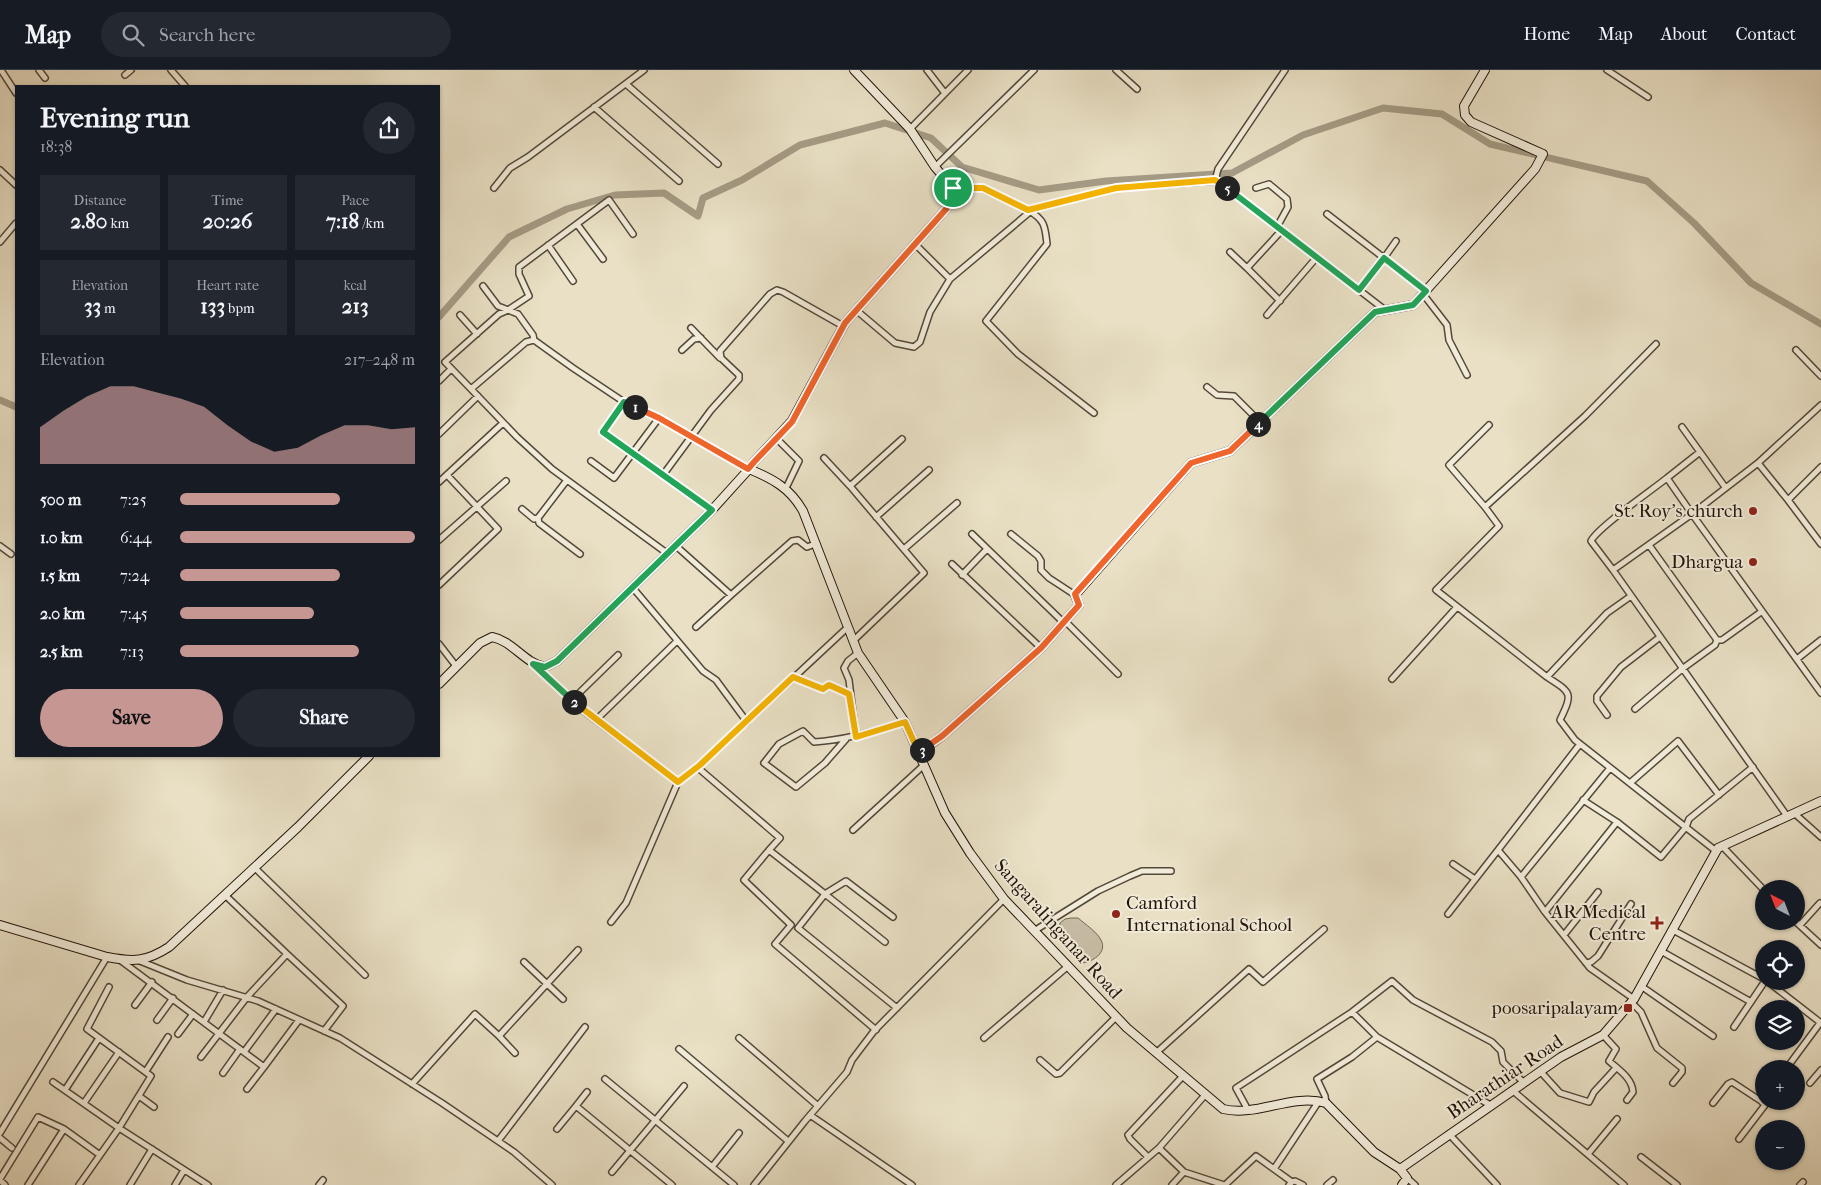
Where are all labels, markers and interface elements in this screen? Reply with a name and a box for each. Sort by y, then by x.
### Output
search box [101,12,451,57]
text: Map [25,21,71,49]
icon: search [119,21,147,49]
text: Search here [159,24,255,46]
text: Home [1523,24,1570,45]
text: Map [1598,24,1633,45]
text: About [1661,24,1707,45]
text: Contact [1735,24,1796,45]
text: Evening run [40,101,190,134]
button: share [363,102,415,154]
text: 18:38 [40,137,72,156]
pin [932,167,974,209]
icon: arrive [939,174,967,202]
pin: 5 [1214,176,1240,200]
text: 5 [1224,180,1231,197]
text: Distance [74,192,126,209]
text: Time [212,192,243,209]
text: Pace [341,192,369,209]
text: 2.80 [70,209,107,233]
text: 20:26 [203,209,252,233]
text: 7:18 [326,209,359,233]
text: km [107,215,129,232]
text: /km [359,215,384,232]
text: Elevation [72,277,128,294]
text: Heart rate [196,277,259,294]
text: kcal [343,277,367,294]
text: 33 [84,294,101,318]
text: 133 [200,294,225,318]
text: 213 [342,294,369,318]
text: m [101,300,116,317]
text: bpm [225,300,255,317]
text: Elevation [40,350,105,369]
text: 217–248 m [344,350,415,369]
pin: 1 [622,394,648,420]
text: 1 [633,399,638,416]
pin: 4 [1246,412,1270,436]
text: 4 [1254,416,1263,433]
text: 500 m [40,490,81,509]
text: 7:25 [120,490,147,509]
place label: St. Roy's church [1614,500,1743,522]
marker: St. Roy's church [1747,505,1759,517]
text: 1.0 km [40,528,83,547]
text: 6:44 [120,528,152,547]
place label: Dhargua [1671,551,1743,573]
marker: Dhargua [1747,556,1759,568]
text: 1.5 km [40,566,80,585]
text: 7:24 [120,566,149,585]
text: 2.0 km [40,604,85,623]
text: 7:45 [120,604,148,623]
text: 2.5 km [40,642,83,661]
text: 7:13 [120,642,144,661]
button: Save [40,689,223,747]
button: Share [233,689,415,747]
pin: 2 [562,690,586,714]
text: 2 [571,694,578,711]
pin: 3 [910,738,934,762]
text: 3 [920,742,925,759]
street label: Sangaralinganar Road [989,855,1127,1004]
north arrow [1755,880,1805,930]
map controls [1755,880,1805,1170]
place label: Camford International School [1126,892,1292,936]
place label: AR Medical Centre [1550,901,1646,945]
marker: Camford International School [1110,908,1122,920]
marker: AR Medical Centre [1650,916,1664,930]
button: locate [1755,940,1805,990]
place label: poosaripalayam [1491,997,1618,1019]
button: layers [1755,1000,1805,1050]
marker: poosaripalayam [1622,1002,1634,1014]
street label: Bharathiar Road [1443,1030,1568,1124]
button: + [1755,1060,1805,1110]
button: − [1755,1120,1805,1170]

